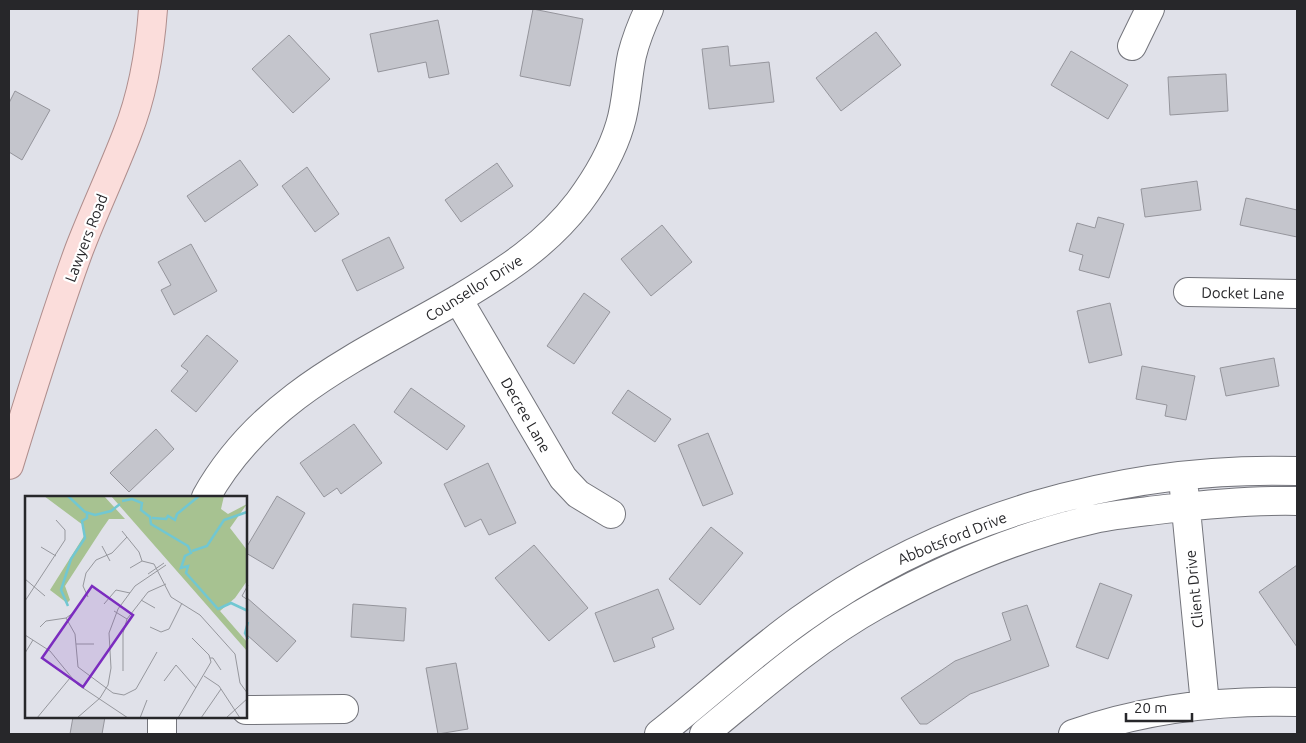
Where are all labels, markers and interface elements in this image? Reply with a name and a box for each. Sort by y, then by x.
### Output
street label: Lawyers Road [61,192,111,284]
street label: Counsellor Drive [422,251,526,325]
street label: Docket Lane [1201,284,1285,302]
street label: Decree Lane [498,374,554,456]
inset map [25,496,248,718]
street label: Abbotsford Drive [895,508,1009,568]
street label: Client Drive [1181,549,1207,629]
scale bar [1126,690,1192,722]
text: 20 m [1134,699,1167,716]

